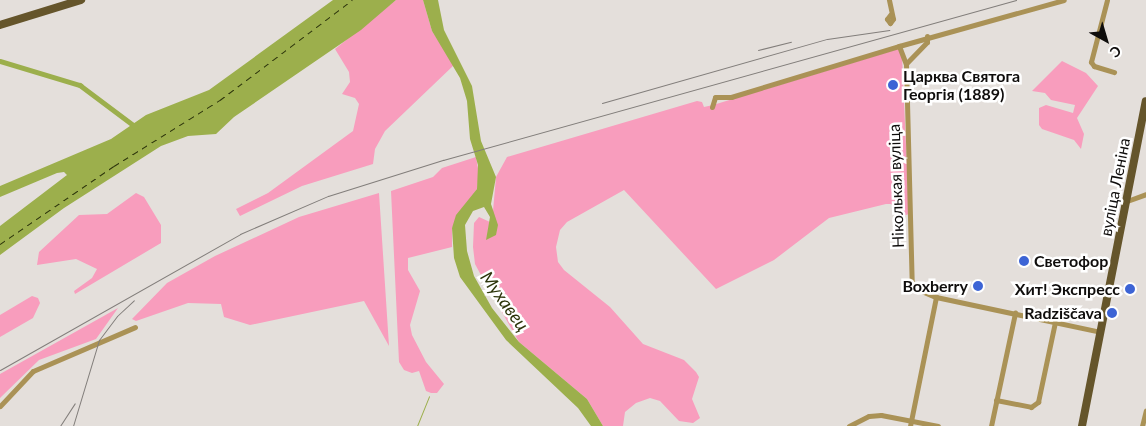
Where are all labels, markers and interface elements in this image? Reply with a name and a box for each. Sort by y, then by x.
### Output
north arrow [1081,15,1131,65]
text: С [1107,43,1125,62]
place label: Царква Святога Георгія (1889) [903,66,1020,104]
marker: Царква Святога Георгія (1889) [887,79,899,91]
street label: Ніколькая вуліца [884,124,908,248]
street label: вуліца Леніна [1096,136,1134,238]
place label: Светофор [1034,251,1108,271]
marker: Светофор [1018,255,1030,267]
water label: Мухавец [476,267,534,335]
place label: Boxberry [902,276,968,296]
place label: Хит! Экспресс [1015,279,1120,299]
marker: Boxberry [972,280,984,292]
marker: Хит! Экспресс [1124,283,1136,295]
place label: Radziščava [1024,303,1102,323]
marker: Radziščava [1106,307,1118,319]

